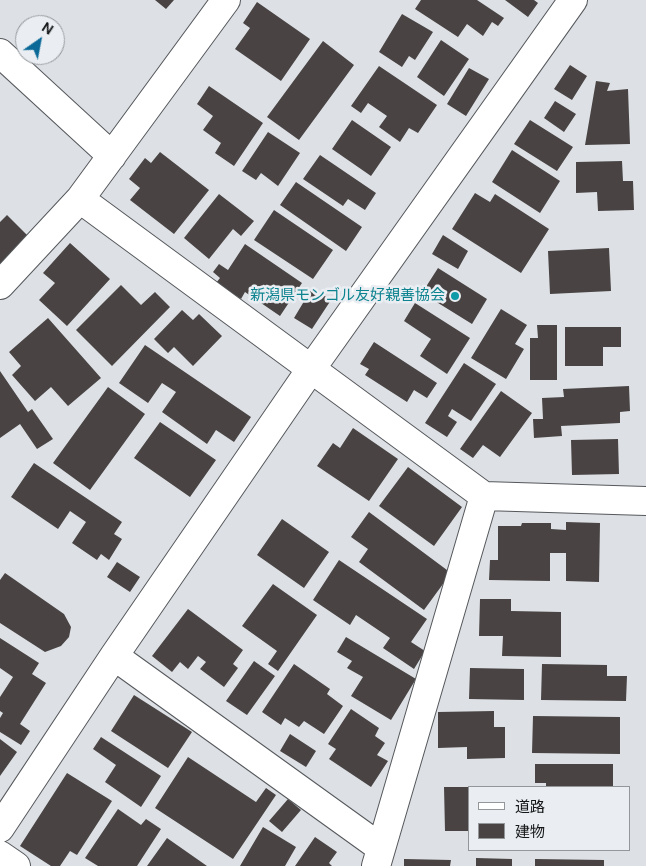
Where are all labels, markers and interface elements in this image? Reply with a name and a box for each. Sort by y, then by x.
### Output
north arrow [15,15,65,65]
text: N [38,18,57,39]
place label: 新潟県モンゴル友好親善協会 [250,287,445,305]
marker: 新潟県モンゴル友好親善協会 [449,290,461,302]
legend [468,786,631,851]
text: 道路 [515,797,545,817]
text: 建物 [515,822,545,842]

